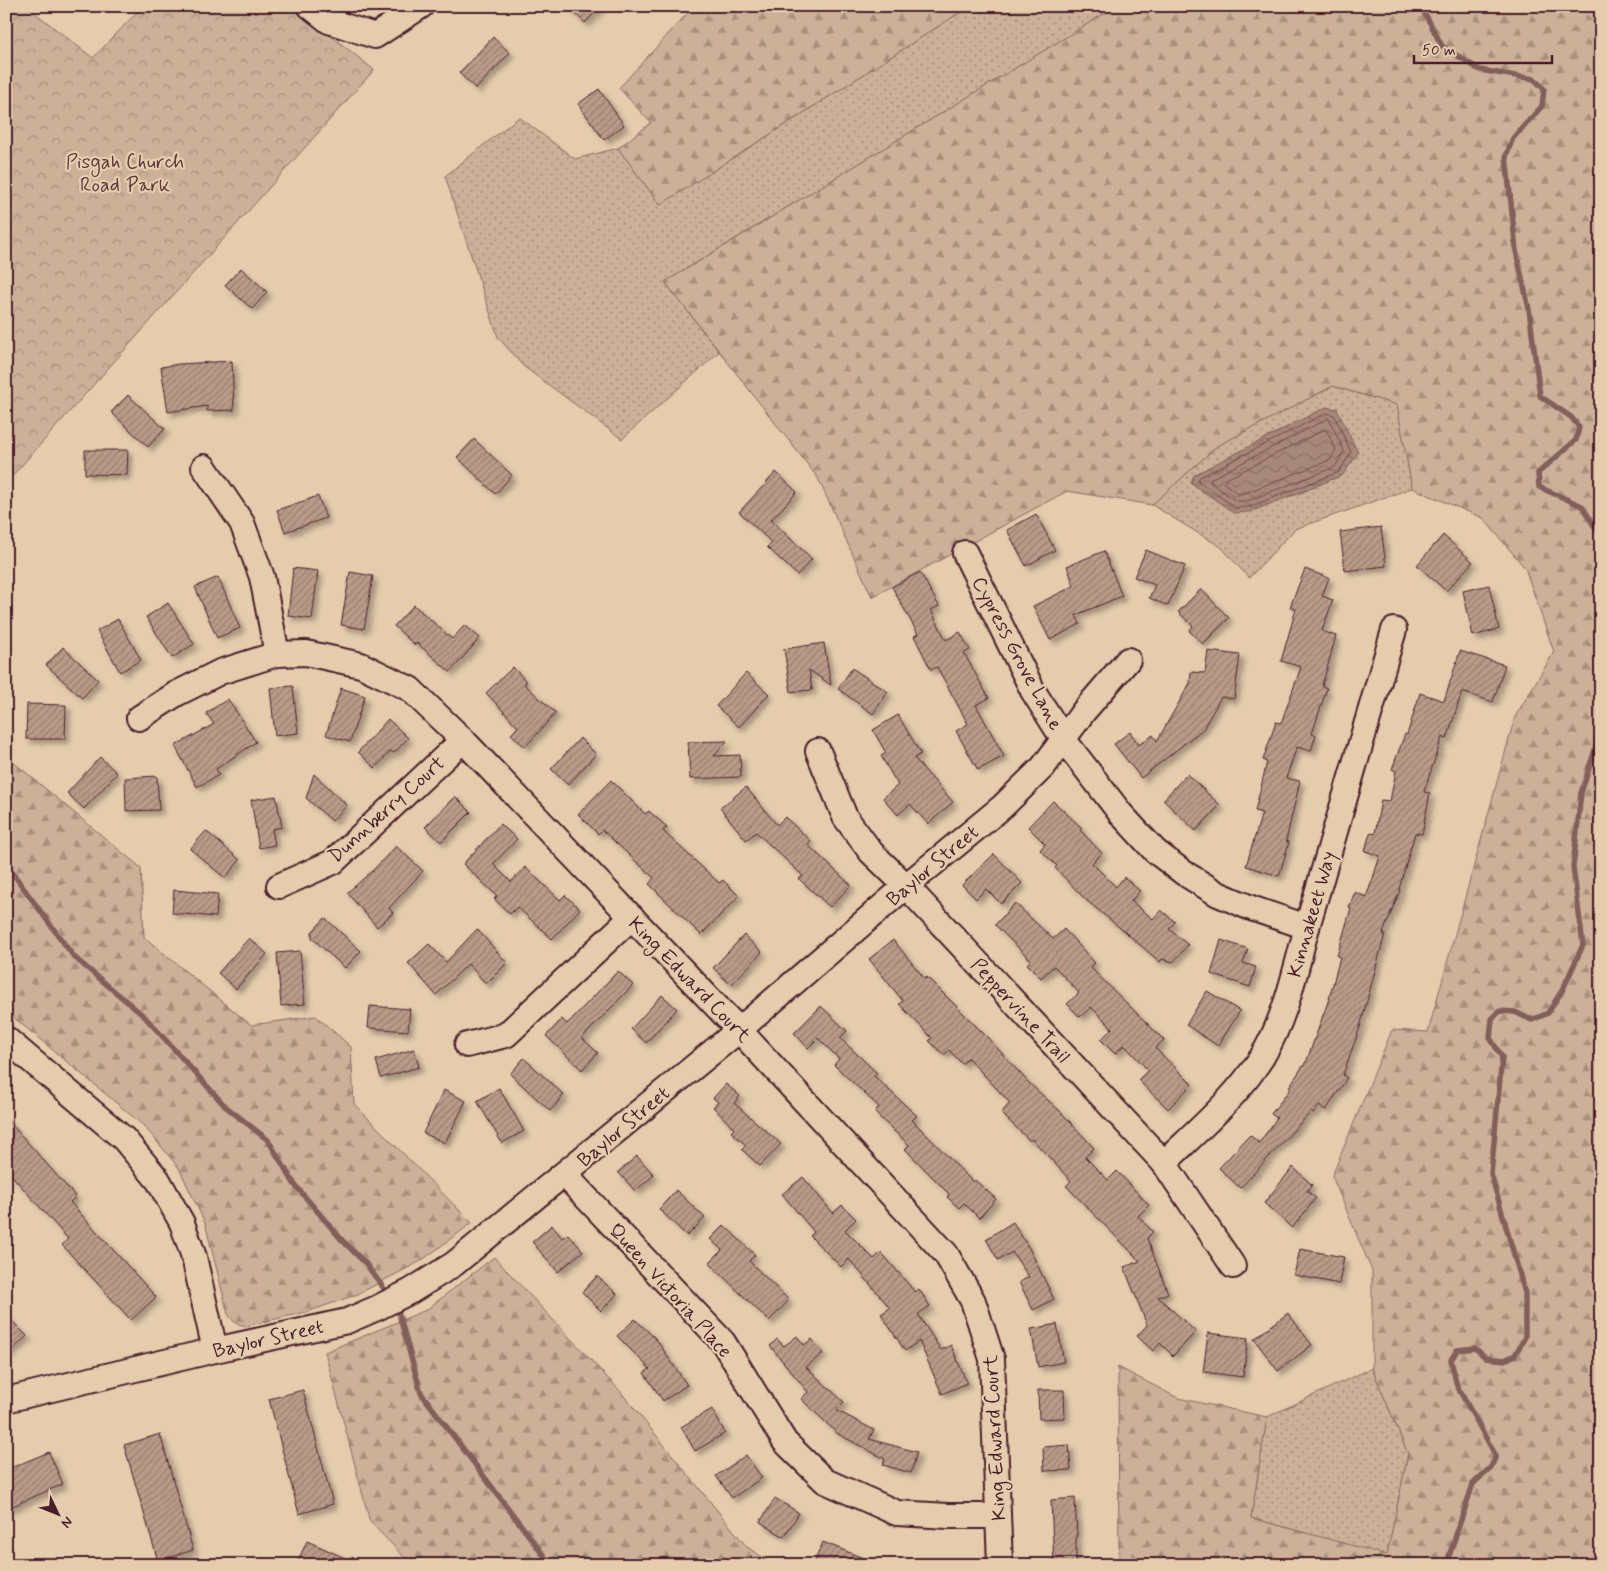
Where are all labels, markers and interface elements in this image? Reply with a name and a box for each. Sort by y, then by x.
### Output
scale bar [1414,32,1552,64]
text: 50 m [1422,41,1456,61]
park label: Pisgah Church Road Park [66,149,184,199]
street label: Cypress Grove Lane [965,572,1069,735]
street label: Dunnberry Court [323,750,451,870]
street label: Baylor Street [881,820,985,913]
street label: Kinnakeet Way [1282,848,1343,981]
street label: King Edward Court [621,911,756,1050]
street label: Peppervine Trail [964,953,1076,1069]
street label: Baylor Street [572,1081,676,1174]
street label: Queen Victoria Place [602,1218,738,1364]
street label: Baylor Street [210,1314,326,1365]
street label: King Edward Court [978,1354,1014,1521]
north arrow [32,1488,82,1538]
text: N [57,1513,77,1532]

